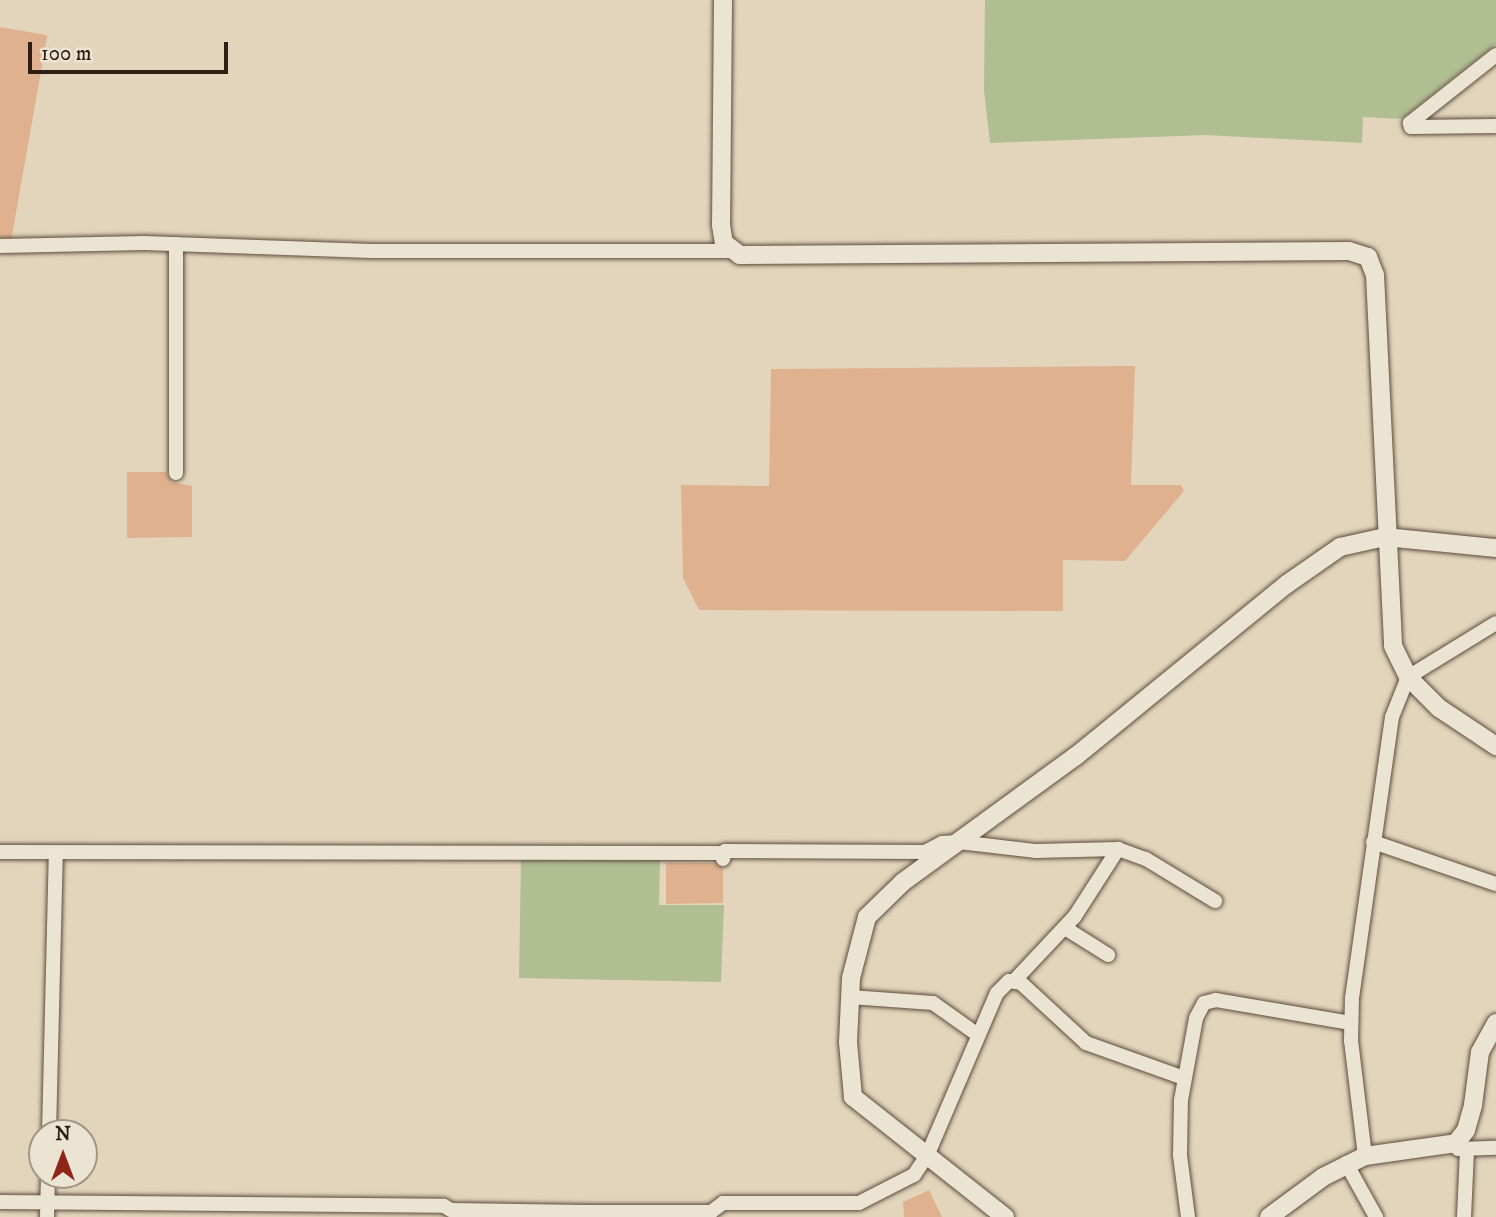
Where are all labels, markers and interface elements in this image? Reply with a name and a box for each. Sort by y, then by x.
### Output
scale bar [32,28,231,72]
text: 100 m [41,41,92,67]
north arrow [28,1119,98,1189]
text: N [55,1123,71,1146]

